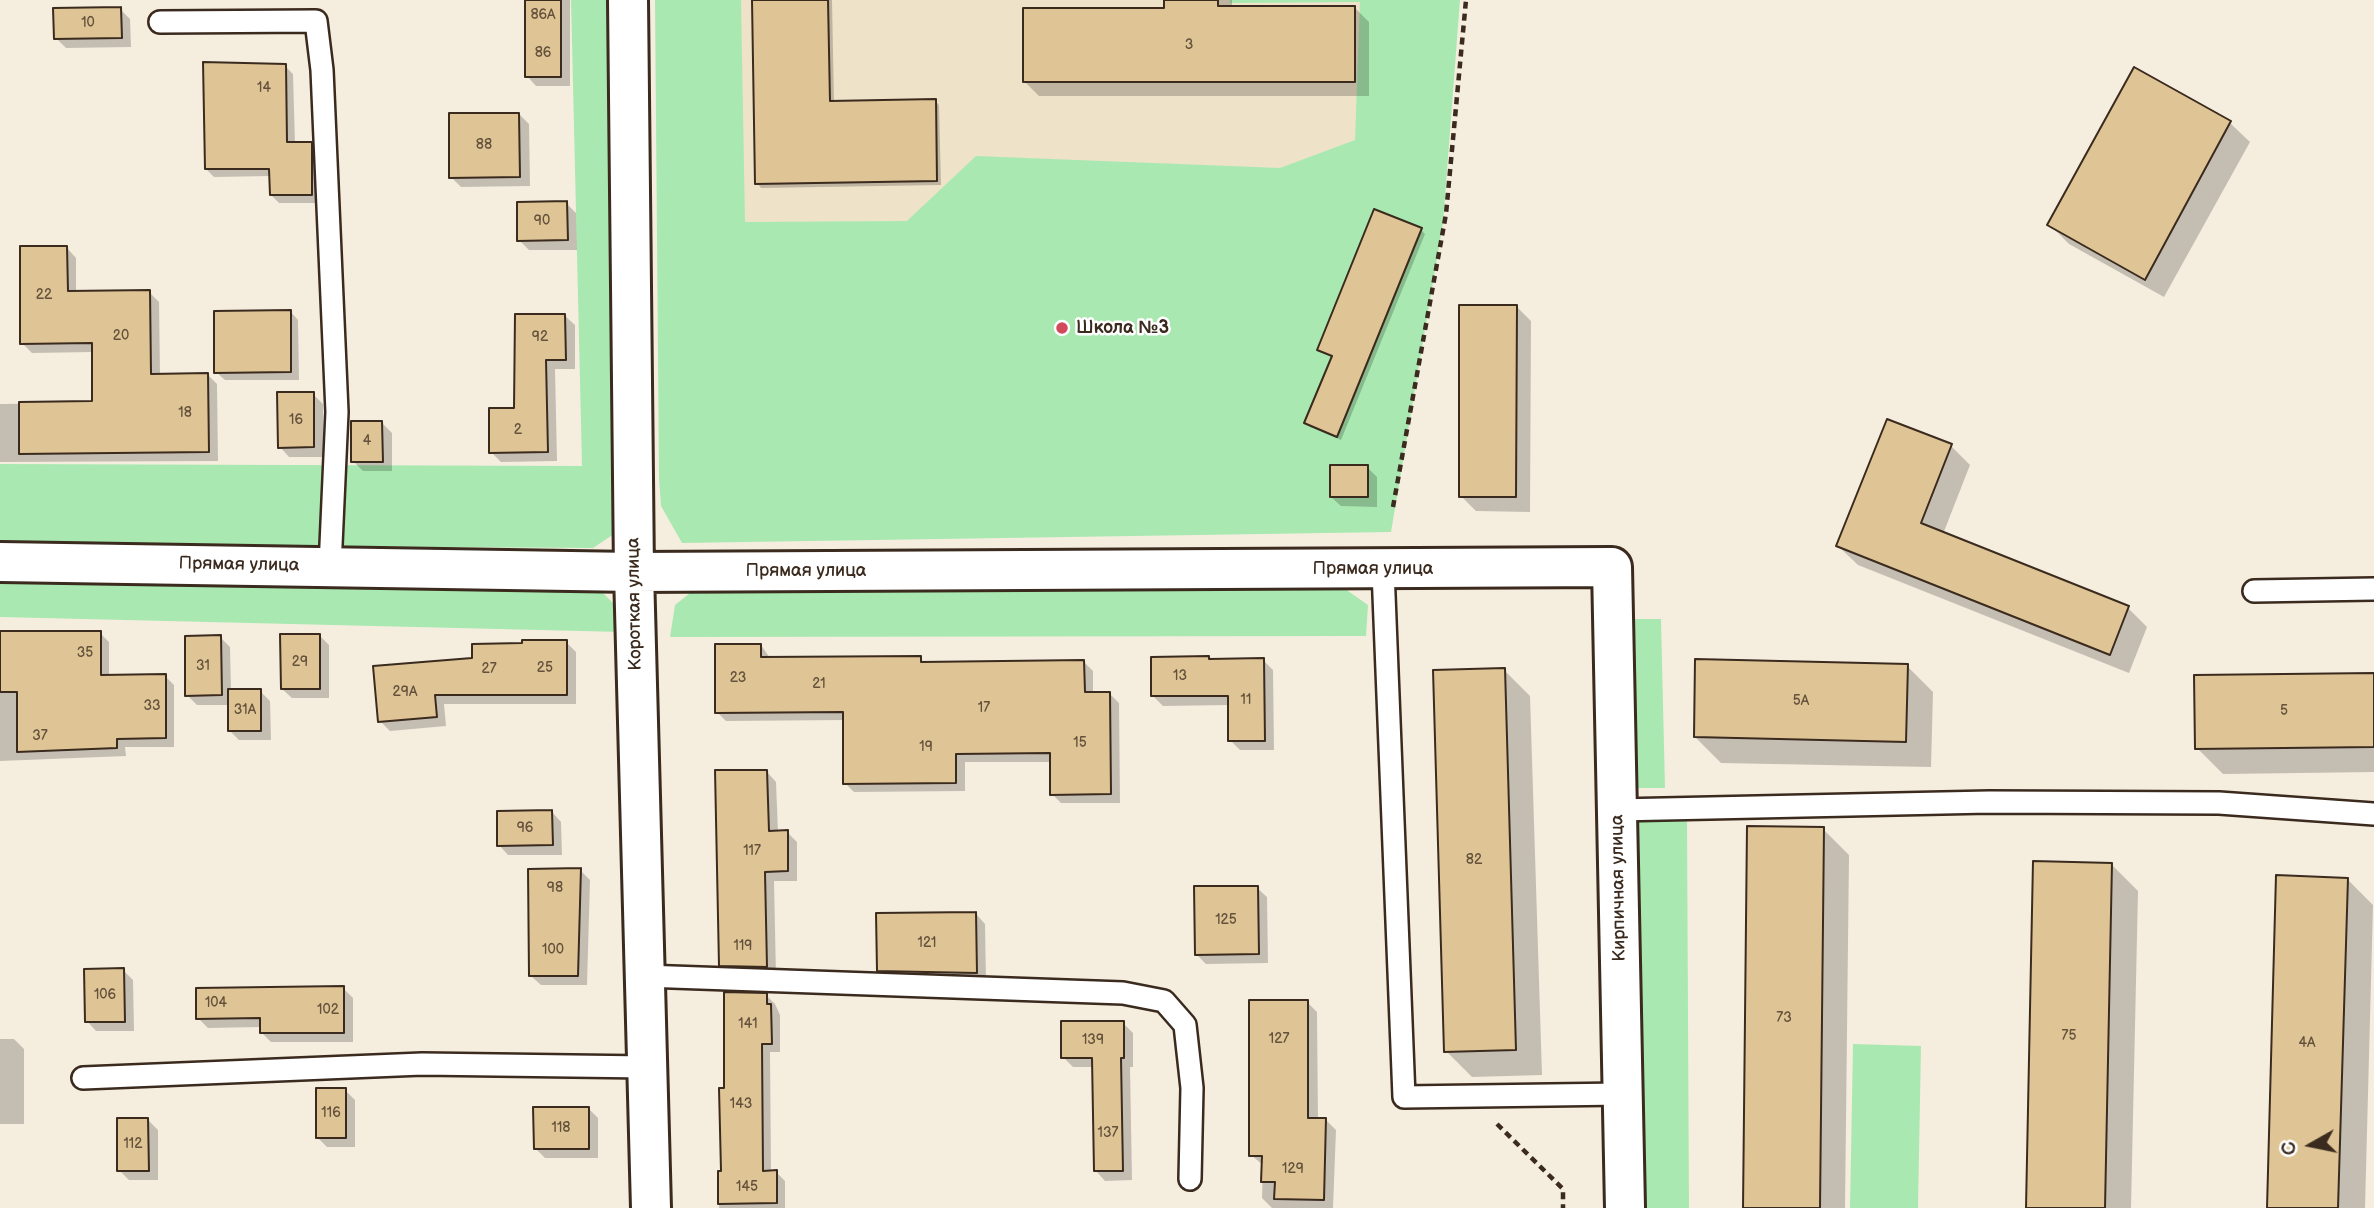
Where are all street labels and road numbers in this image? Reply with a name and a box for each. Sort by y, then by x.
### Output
street label: Короткая улица [623,537,647,671]
street label: Прямая улица [178,553,300,577]
street label: Прямая улица [1313,558,1433,580]
street label: Прямая улица [746,560,866,582]
street label: Кирпичная улица [1607,814,1631,962]

